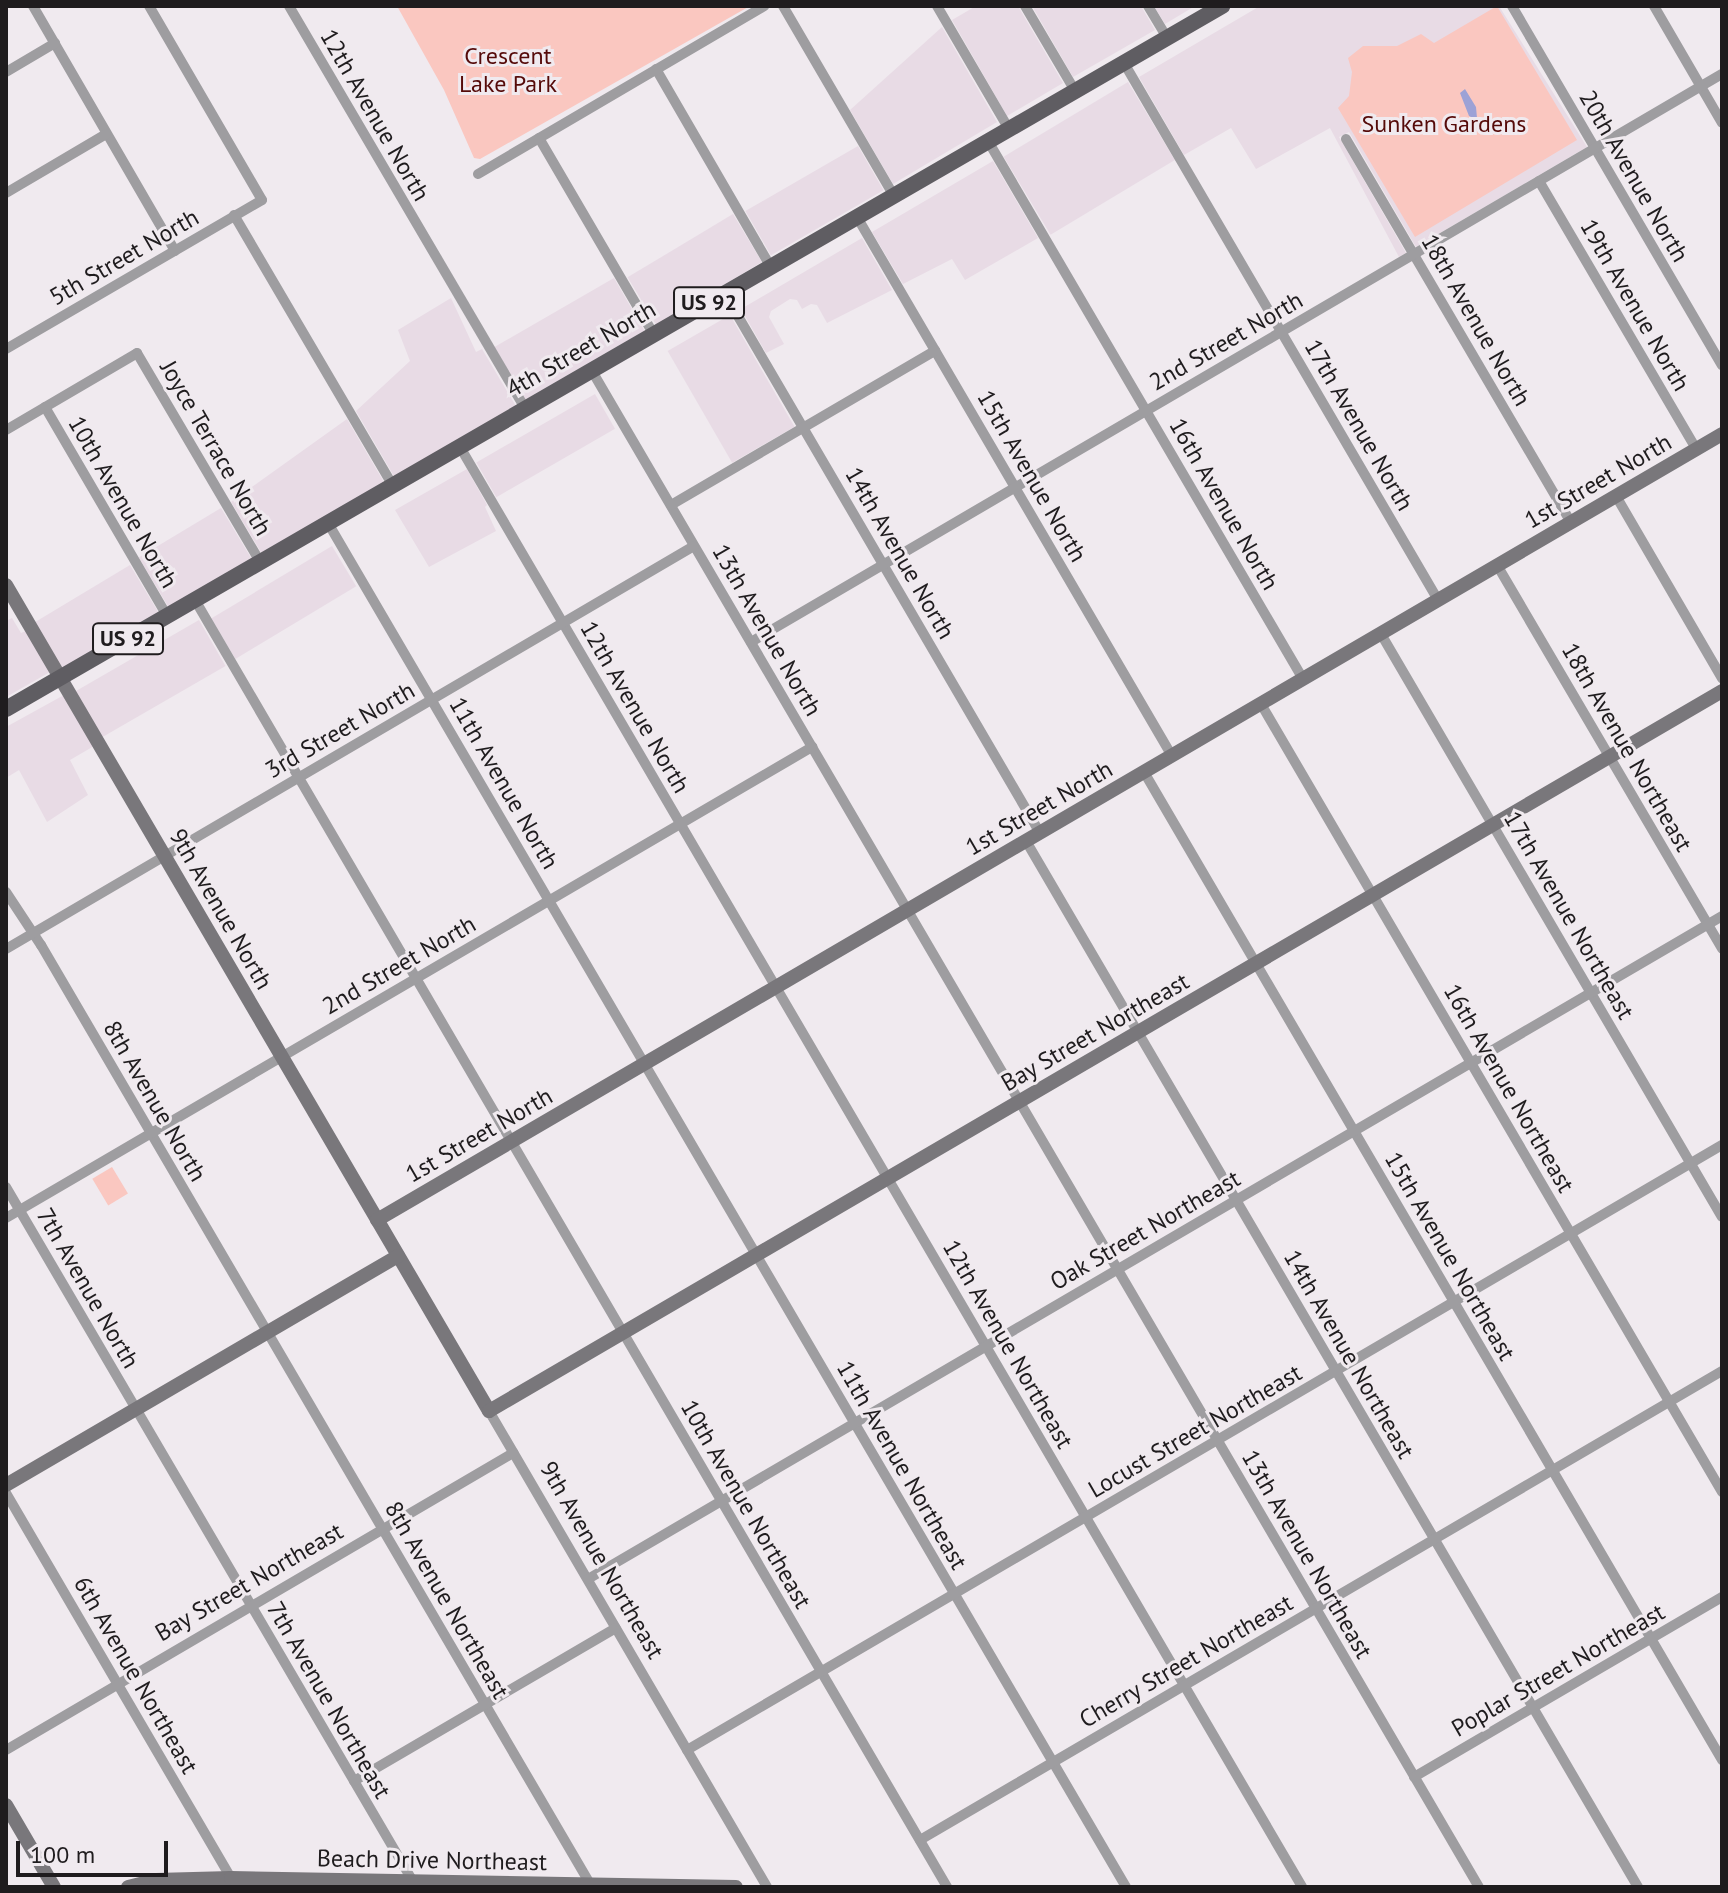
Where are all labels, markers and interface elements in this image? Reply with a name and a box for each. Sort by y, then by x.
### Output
street label: 12th Avenue North [314,24,436,206]
park label: Crescent Lake Park [459,42,557,98]
street label: 20th Avenue North [1573,85,1695,267]
park label: Sunken Gardens [1362,110,1526,138]
street label: 5th Street North [44,203,204,311]
street label: 19th Avenue North [1574,214,1696,396]
street label: 18th Avenue North [1415,229,1537,411]
road number: US 92 [673,285,745,321]
street label: 2nd Street North [1144,285,1308,397]
street label: 4th Street North [501,295,661,403]
street label: 17th Avenue North [1298,334,1420,516]
street label: Joyce Terrace North [154,355,278,541]
street label: 15th Avenue North [971,385,1093,567]
street label: 10th Avenue North [62,411,184,593]
street label: 16th Avenue North [1163,413,1285,595]
street label: 1st Street North [1520,427,1676,535]
street label: 14th Avenue North [839,462,961,644]
street label: 13th Avenue North [706,539,828,721]
street label: 12th Avenue North [574,616,696,798]
road number: US 92 [92,621,164,657]
street label: 18th Avenue Northeast [1555,637,1699,857]
street label: 3rd Street North [260,676,420,784]
street label: 11th Avenue North [443,692,565,874]
street label: 1st Street North [961,754,1117,862]
street label: 17th Avenue Northeast [1498,806,1640,1024]
street label: 9th Avenue North [163,823,279,995]
street label: 2nd Street North [317,909,481,1021]
street label: Bay Street Northeast [996,966,1194,1098]
street label: 16th Avenue Northeast [1437,978,1581,1198]
street label: 8th Avenue North [97,1015,213,1187]
street label: 1st Street North [401,1081,557,1189]
street label: 15th Avenue Northeast [1378,1146,1522,1366]
street label: Oak Street Northeast [1045,1164,1245,1296]
street label: 7th Avenue North [30,1203,146,1373]
street label: 12th Avenue Northeast [936,1234,1080,1454]
street label: 14th Avenue Northeast [1277,1244,1421,1464]
street label: 11th Avenue Northeast [830,1355,974,1575]
street label: Locust Street Northeast [1083,1358,1307,1504]
street label: 10th Avenue Northeast [674,1394,818,1614]
street label: 13th Avenue Northeast [1235,1444,1379,1664]
street label: 9th Avenue Northeast [534,1456,670,1664]
street label: 8th Avenue Northeast [379,1496,515,1704]
street label: Bay Street Northeast [150,1516,348,1648]
street label: 6th Avenue Northeast [68,1571,204,1779]
street label: Cherry Street Northeast [1074,1588,1298,1734]
street label: 7th Avenue Northeast [261,1596,397,1804]
street label: Poplar Street Northeast [1446,1597,1670,1743]
scale bar [20,1825,172,1875]
text: 100 m [30,1839,95,1870]
street label: Beach Drive Northeast [317,1844,547,1876]

